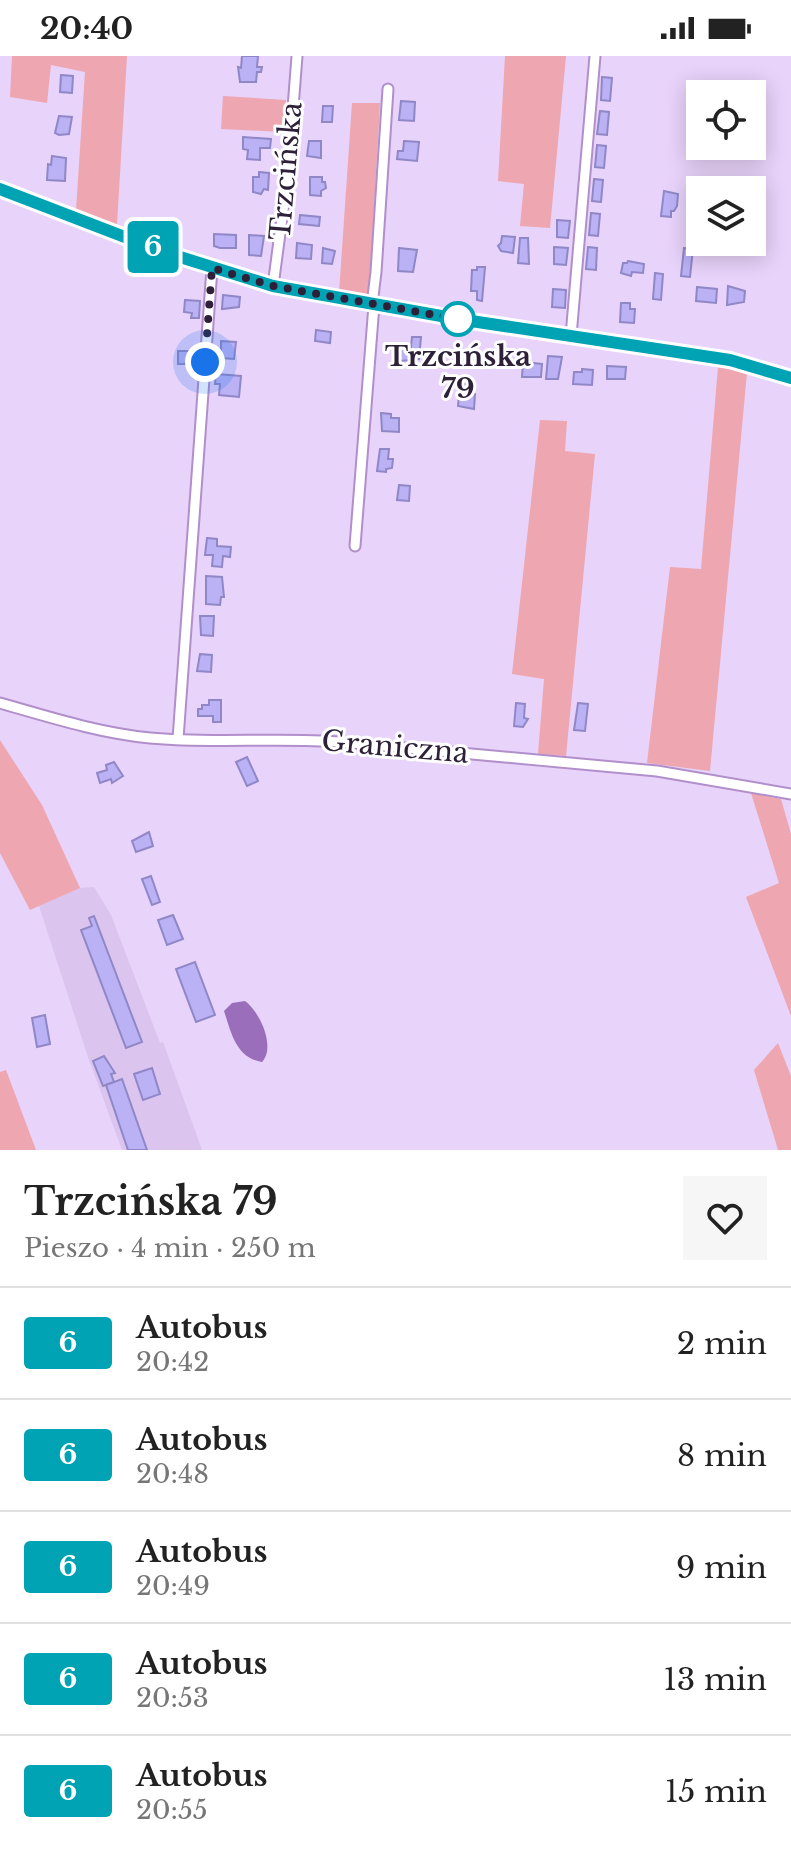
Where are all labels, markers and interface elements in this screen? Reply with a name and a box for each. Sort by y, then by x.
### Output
text: 20:40 [40,10,133,47]
map controls [686,80,766,256]
button: locate [686,80,766,160]
street label: Trzcińska [263,100,310,242]
button: layers [686,176,766,256]
line badge: 6 [127,221,179,273]
text: 6 [144,229,162,264]
marker: Trzcińska 79 [441,302,475,336]
place label: Trzcińska 79 [385,339,531,406]
your location [185,342,225,382]
street label: Graniczna [320,723,470,771]
button: heart [683,1176,767,1260]
text: Trzcińska 79 [24,1178,278,1225]
text: Pieszo · 4 min · 250 m [24,1232,316,1264]
text: Autobus [136,1309,268,1346]
text: 6 [59,1325,77,1360]
text: 2 min [677,1325,767,1362]
text: 20:42 [136,1346,209,1378]
text: Autobus [136,1421,268,1458]
text: 6 [59,1437,77,1472]
text: 8 min [677,1437,767,1474]
text: 20:48 [136,1458,209,1490]
text: Autobus [136,1533,268,1570]
text: 6 [59,1549,77,1584]
text: 9 min [676,1549,767,1586]
text: 20:49 [136,1570,210,1602]
text: Autobus [136,1645,268,1682]
text: 6 [59,1661,77,1696]
text: 13 min [663,1661,767,1698]
text: 20:53 [136,1682,209,1714]
text: Autobus [136,1757,268,1794]
text: 6 [59,1773,77,1808]
text: 15 min [665,1773,767,1810]
text: 20:55 [136,1794,208,1826]

